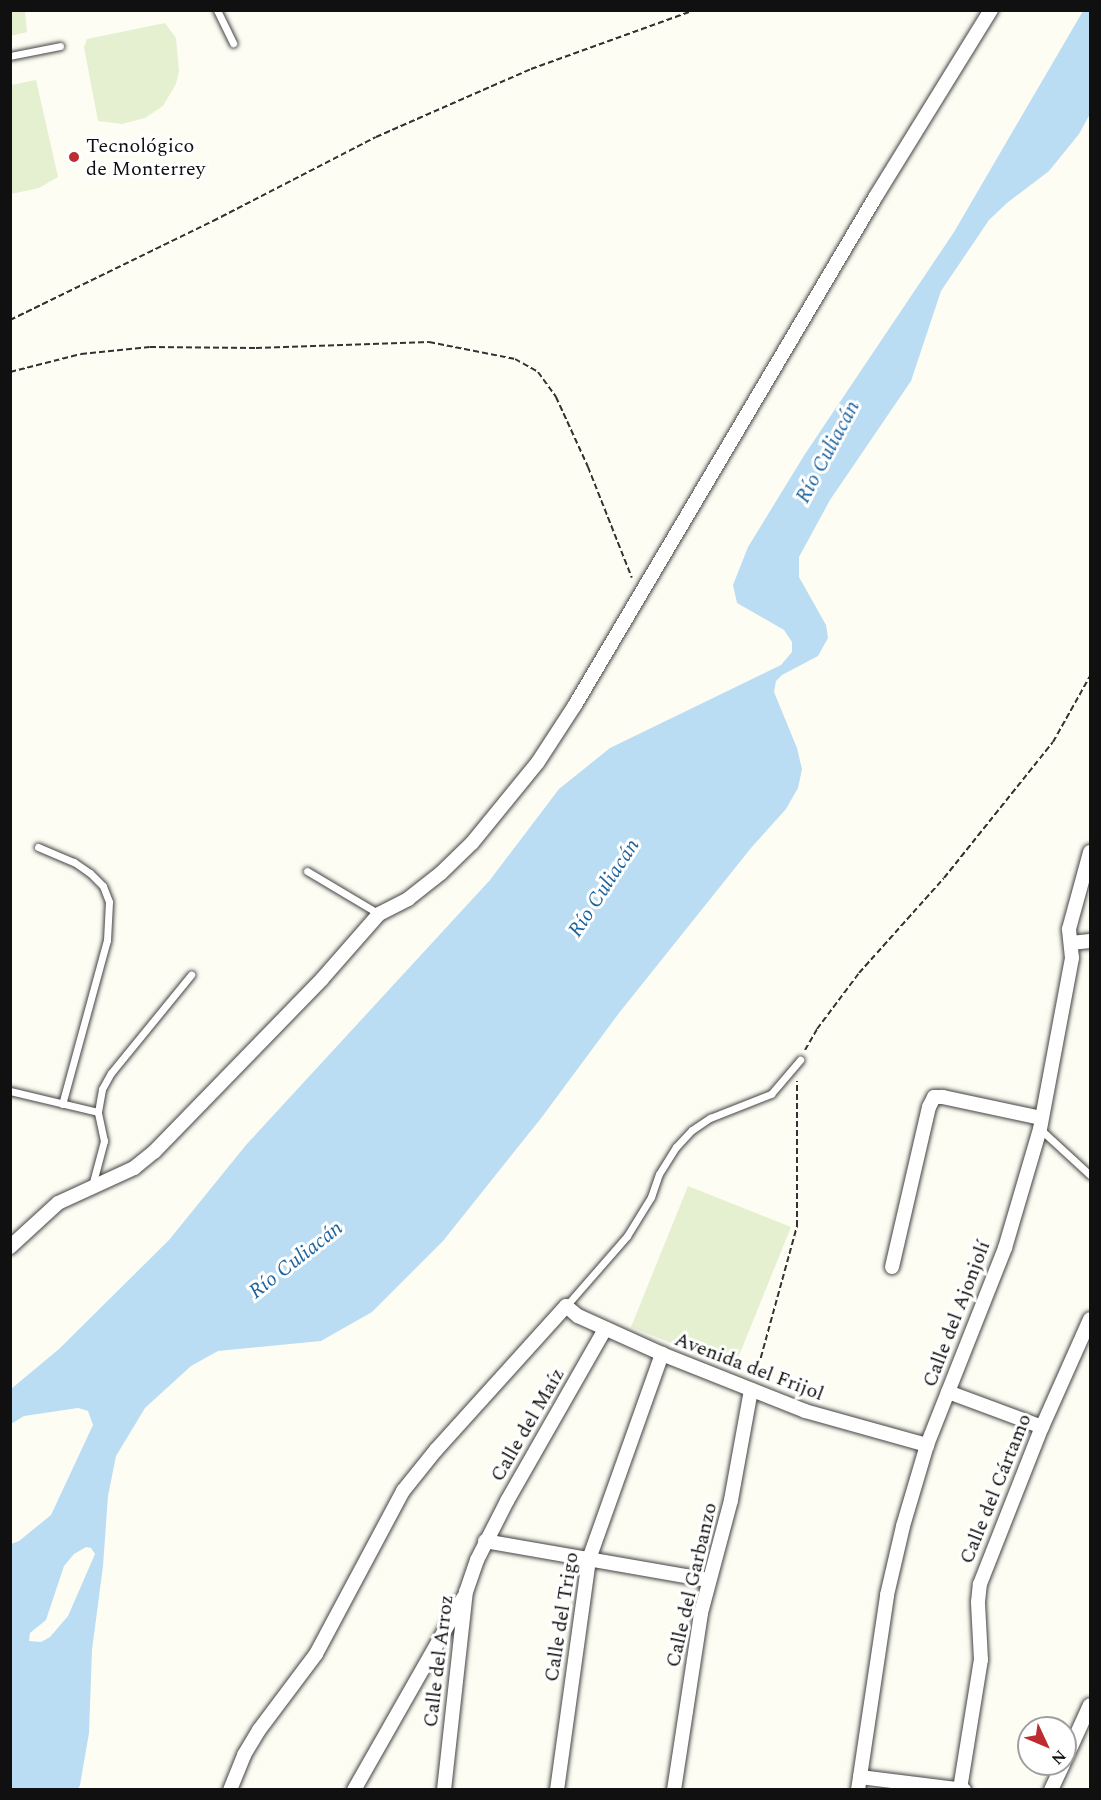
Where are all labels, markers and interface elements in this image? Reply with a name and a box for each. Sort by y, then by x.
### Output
place label: Tecnológico de Monterrey [86,134,205,181]
marker: Tecnológico de Monterrey [67,150,81,164]
water label: Río Culiacán [791,397,865,507]
water label: Río Culiacán [563,834,645,942]
water label: Río Culiacán [244,1216,348,1304]
street label: Calle del Ajonjolí [918,1237,996,1391]
street label: Avenida del Frijol [671,1328,827,1406]
street label: Calle del Maíz [486,1364,570,1486]
street label: Calle del Cártamo [955,1411,1037,1567]
street label: Calle del Garbanzo [661,1500,723,1670]
street label: Calle del Trigo [540,1550,584,1684]
street label: Calle del Arroz [419,1593,459,1729]
north arrow [1017,1716,1077,1776]
text: N [1045,1744,1072,1770]

